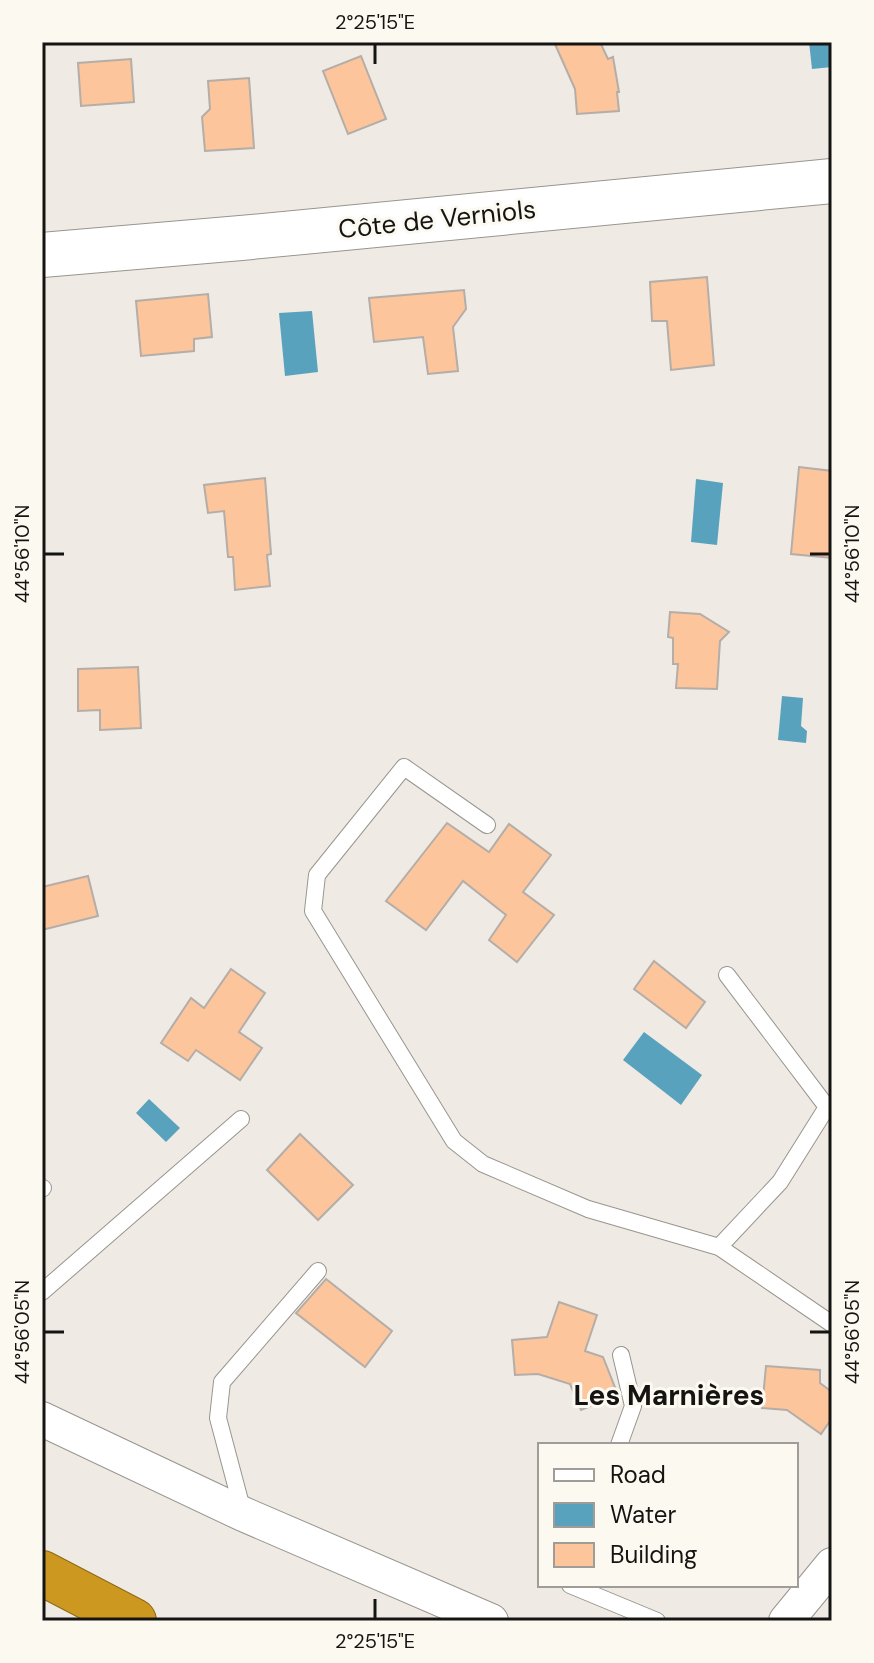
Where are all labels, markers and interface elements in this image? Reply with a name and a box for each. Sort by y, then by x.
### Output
text: 2°25'15"E [335,9,415,35]
street label: Côte de Verniols [336,192,538,246]
text: 44°56'10"N [9,505,35,603]
text: 44°56'10"N [839,505,865,603]
text: 44°56'05"N [9,1280,35,1384]
text: 44°56'05"N [839,1280,865,1384]
district label: Les Marnières [574,1377,764,1414]
legend [538,1443,798,1587]
text: Road [610,1459,666,1490]
text: Water [610,1499,676,1530]
text: Building [610,1539,697,1570]
text: 2°25'15"E [335,1628,415,1654]

